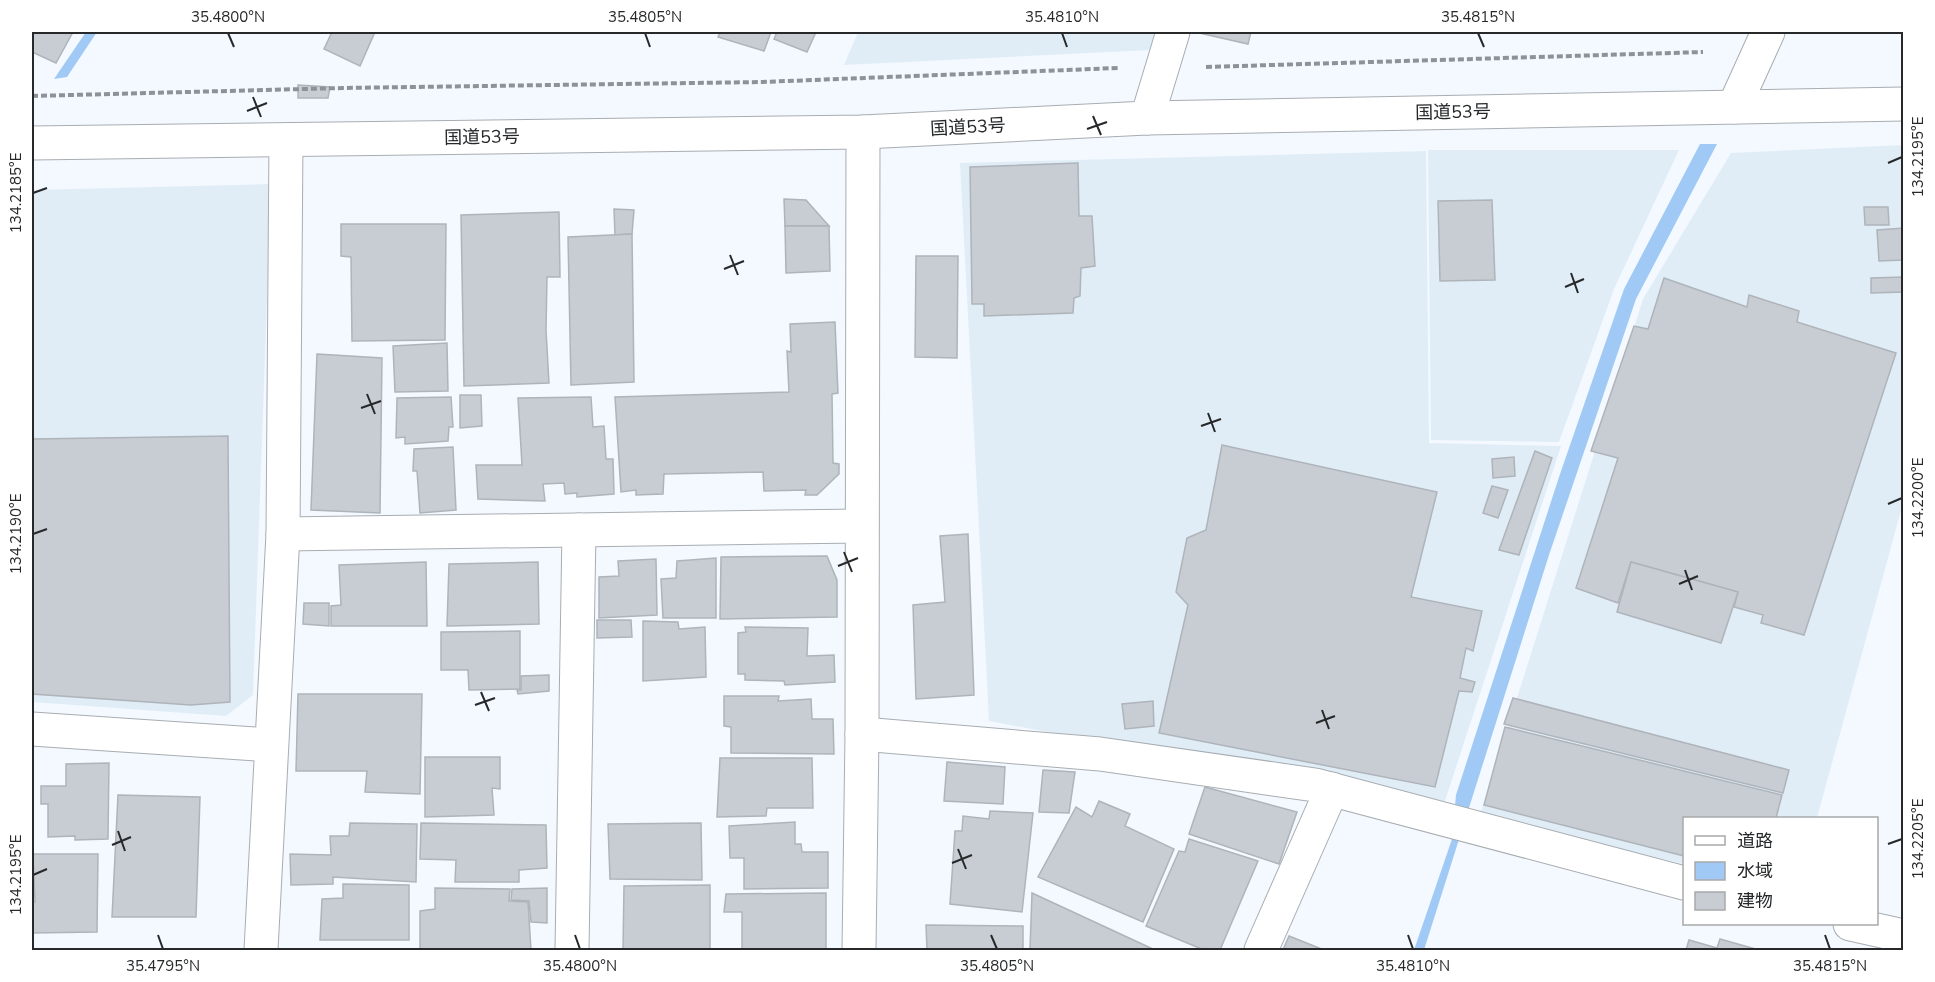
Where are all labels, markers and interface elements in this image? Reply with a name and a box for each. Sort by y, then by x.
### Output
text: 35.4800°N [191,7,265,27]
text: 35.4805°N [608,7,682,27]
text: 35.4810°N [1025,7,1099,27]
text: 35.4815°N [1441,7,1515,27]
street label: 国道53号 [1415,99,1491,125]
street label: 国道53号 [930,113,1006,141]
text: 134.2195°E [1908,117,1928,197]
street label: 国道53号 [444,124,520,150]
text: 134.2185°E [6,153,26,233]
text: 134.2200°E [1908,458,1928,538]
text: 134.2190°E [6,494,26,574]
text: 134.2205°E [1908,799,1928,879]
legend [1683,817,1878,925]
text: 道路 [1737,829,1773,853]
text: 134.2195°E [6,835,26,915]
text: 水域 [1737,859,1773,883]
text: 建物 [1737,889,1773,913]
text: 35.4795°N [126,956,200,976]
text: 35.4800°N [543,956,617,976]
text: 35.4805°N [960,956,1034,976]
text: 35.4810°N [1376,956,1450,976]
text: 35.4815°N [1793,956,1867,976]

